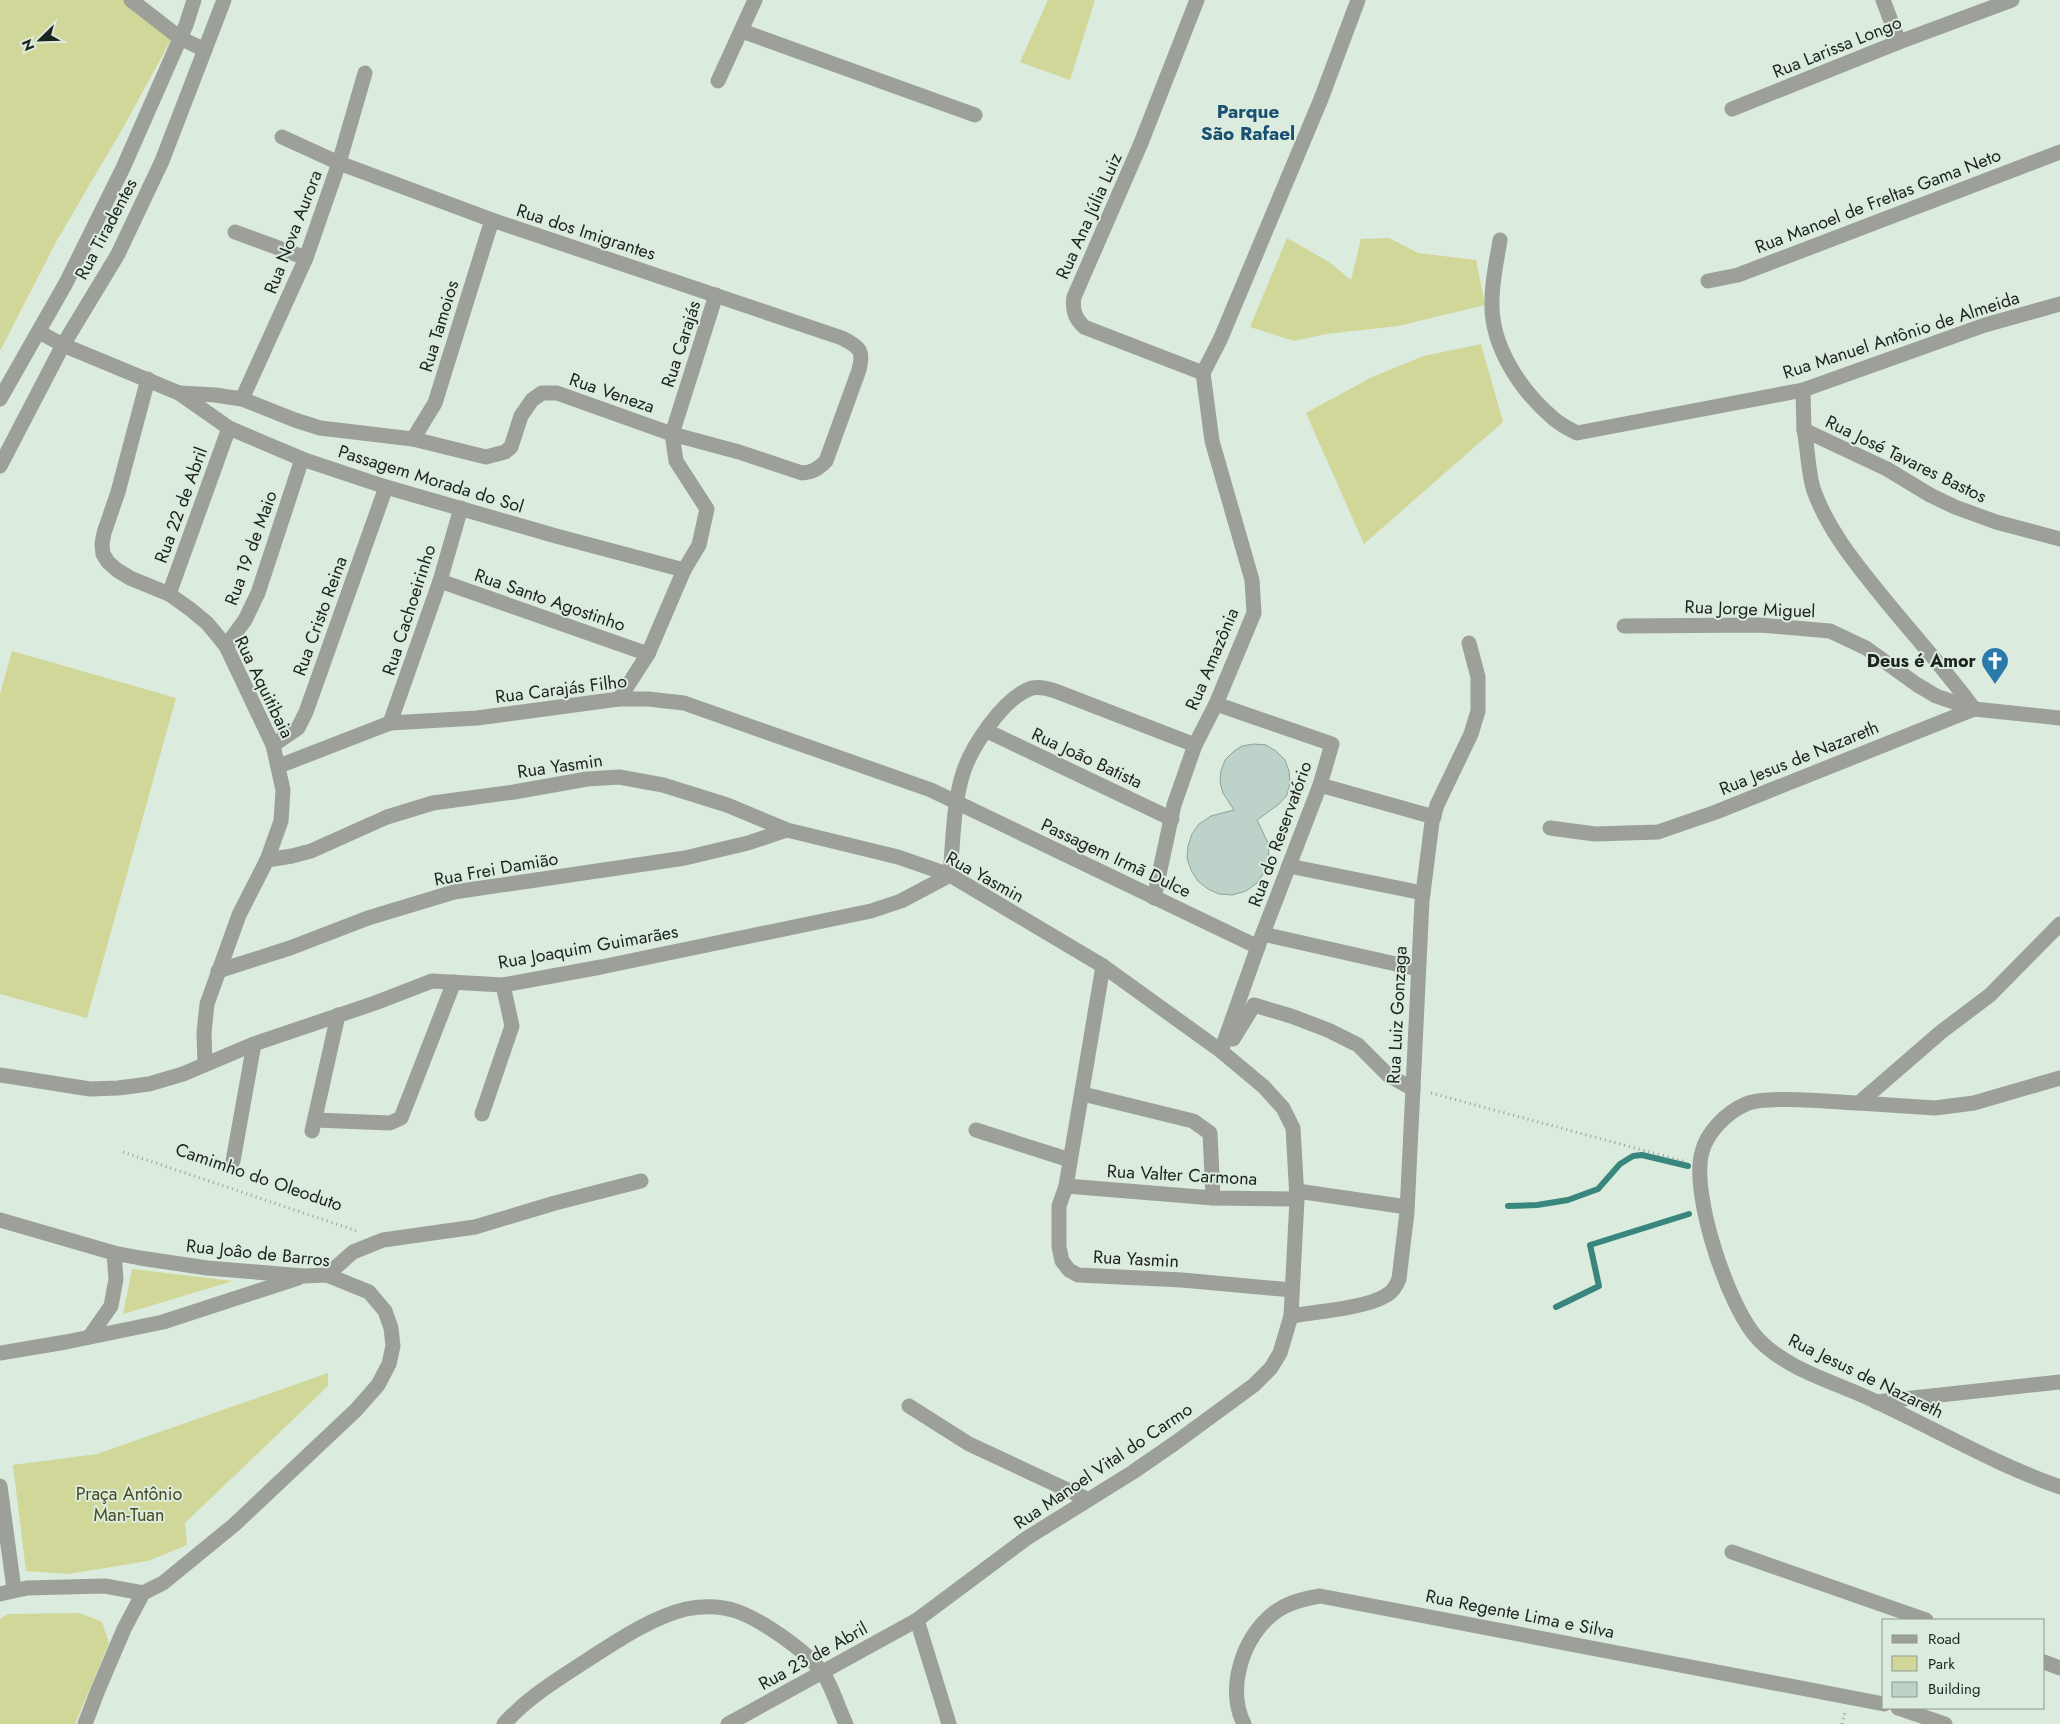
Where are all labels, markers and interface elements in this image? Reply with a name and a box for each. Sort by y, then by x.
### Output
street label: Rua Larissa Longo [1769,9,1906,85]
north arrow [15,15,65,65]
text: N [17,36,39,54]
district label: Parque São Rafael [1201,98,1295,147]
street label: Rua Manoel de Freltas Gama Neto [1751,142,2005,260]
street label: Rua Ana Júlia Luiz [1050,148,1129,283]
street label: Rua Nova Aurora [257,166,329,298]
street label: Rua Tiradentes [68,174,144,284]
street label: Rua dos Imigrantes [513,197,659,267]
street label: Rua Tamoios [413,277,465,375]
street label: Rua Manuel Antônio de Almeida [1779,284,2023,386]
street label: Rua Carajás [655,297,707,391]
street label: Rua Veneza [566,366,658,420]
street label: Rua José Tavares Bastos [1821,409,1991,509]
street label: Passagem Morada do Sol [335,438,527,520]
street label: Rua 22 de Abril [148,443,214,567]
street label: Rua 19 de Maio [218,487,284,609]
street label: Rua Cachoeirinho [376,541,442,679]
street label: Rua Cristo Reina [286,552,354,680]
street label: Rua Santo Agostinho [471,562,629,638]
street label: Rua Jorge Miguel [1684,594,1816,624]
street label: Rua Amazônia [1179,604,1245,714]
street label: Rua Aquitibaia [228,631,300,743]
church icon: Deus é Amor [1980,646,2010,685]
place label: Deus é Amor [1867,648,1977,674]
street label: Rua Carajás Filho [494,668,628,710]
street label: Rua Jesus de Nazareth [1715,714,1883,802]
street label: Rua João Batista [1027,721,1147,795]
street label: Rua Yasmin [516,747,604,785]
street label: Rua do Reservatório [1242,757,1318,910]
street label: Passagem Irmã Dulce [1037,812,1195,904]
street label: Rua Frei Damião [432,845,560,893]
street label: Rua Yasmin [941,845,1029,909]
street label: Rua Joaquim Guimarães [496,918,680,976]
street label: Rua Luiz Gonzaga [1380,945,1414,1085]
street label: Camimho do Oleoduto [172,1136,346,1218]
street label: Rua Valter Carmona [1106,1158,1258,1192]
street label: Rua Joâo de Barros [185,1233,331,1273]
street label: Rua Yasmin [1092,1244,1180,1274]
street label: Rua Jesus de Nazareth [1784,1327,1948,1425]
street label: Rua Manoel Vital do Carmo [1008,1396,1198,1536]
park label: Praça Antônio Man-Tuan [76,1481,182,1528]
street label: Rua Regente Lima e Silva [1423,1583,1617,1645]
street label: Rua 23 de Abril [754,1615,872,1697]
legend [1882,1619,2045,1709]
text: Road [1928,1628,1960,1650]
text: Park [1928,1653,1955,1675]
text: Building [1928,1678,1980,1700]

